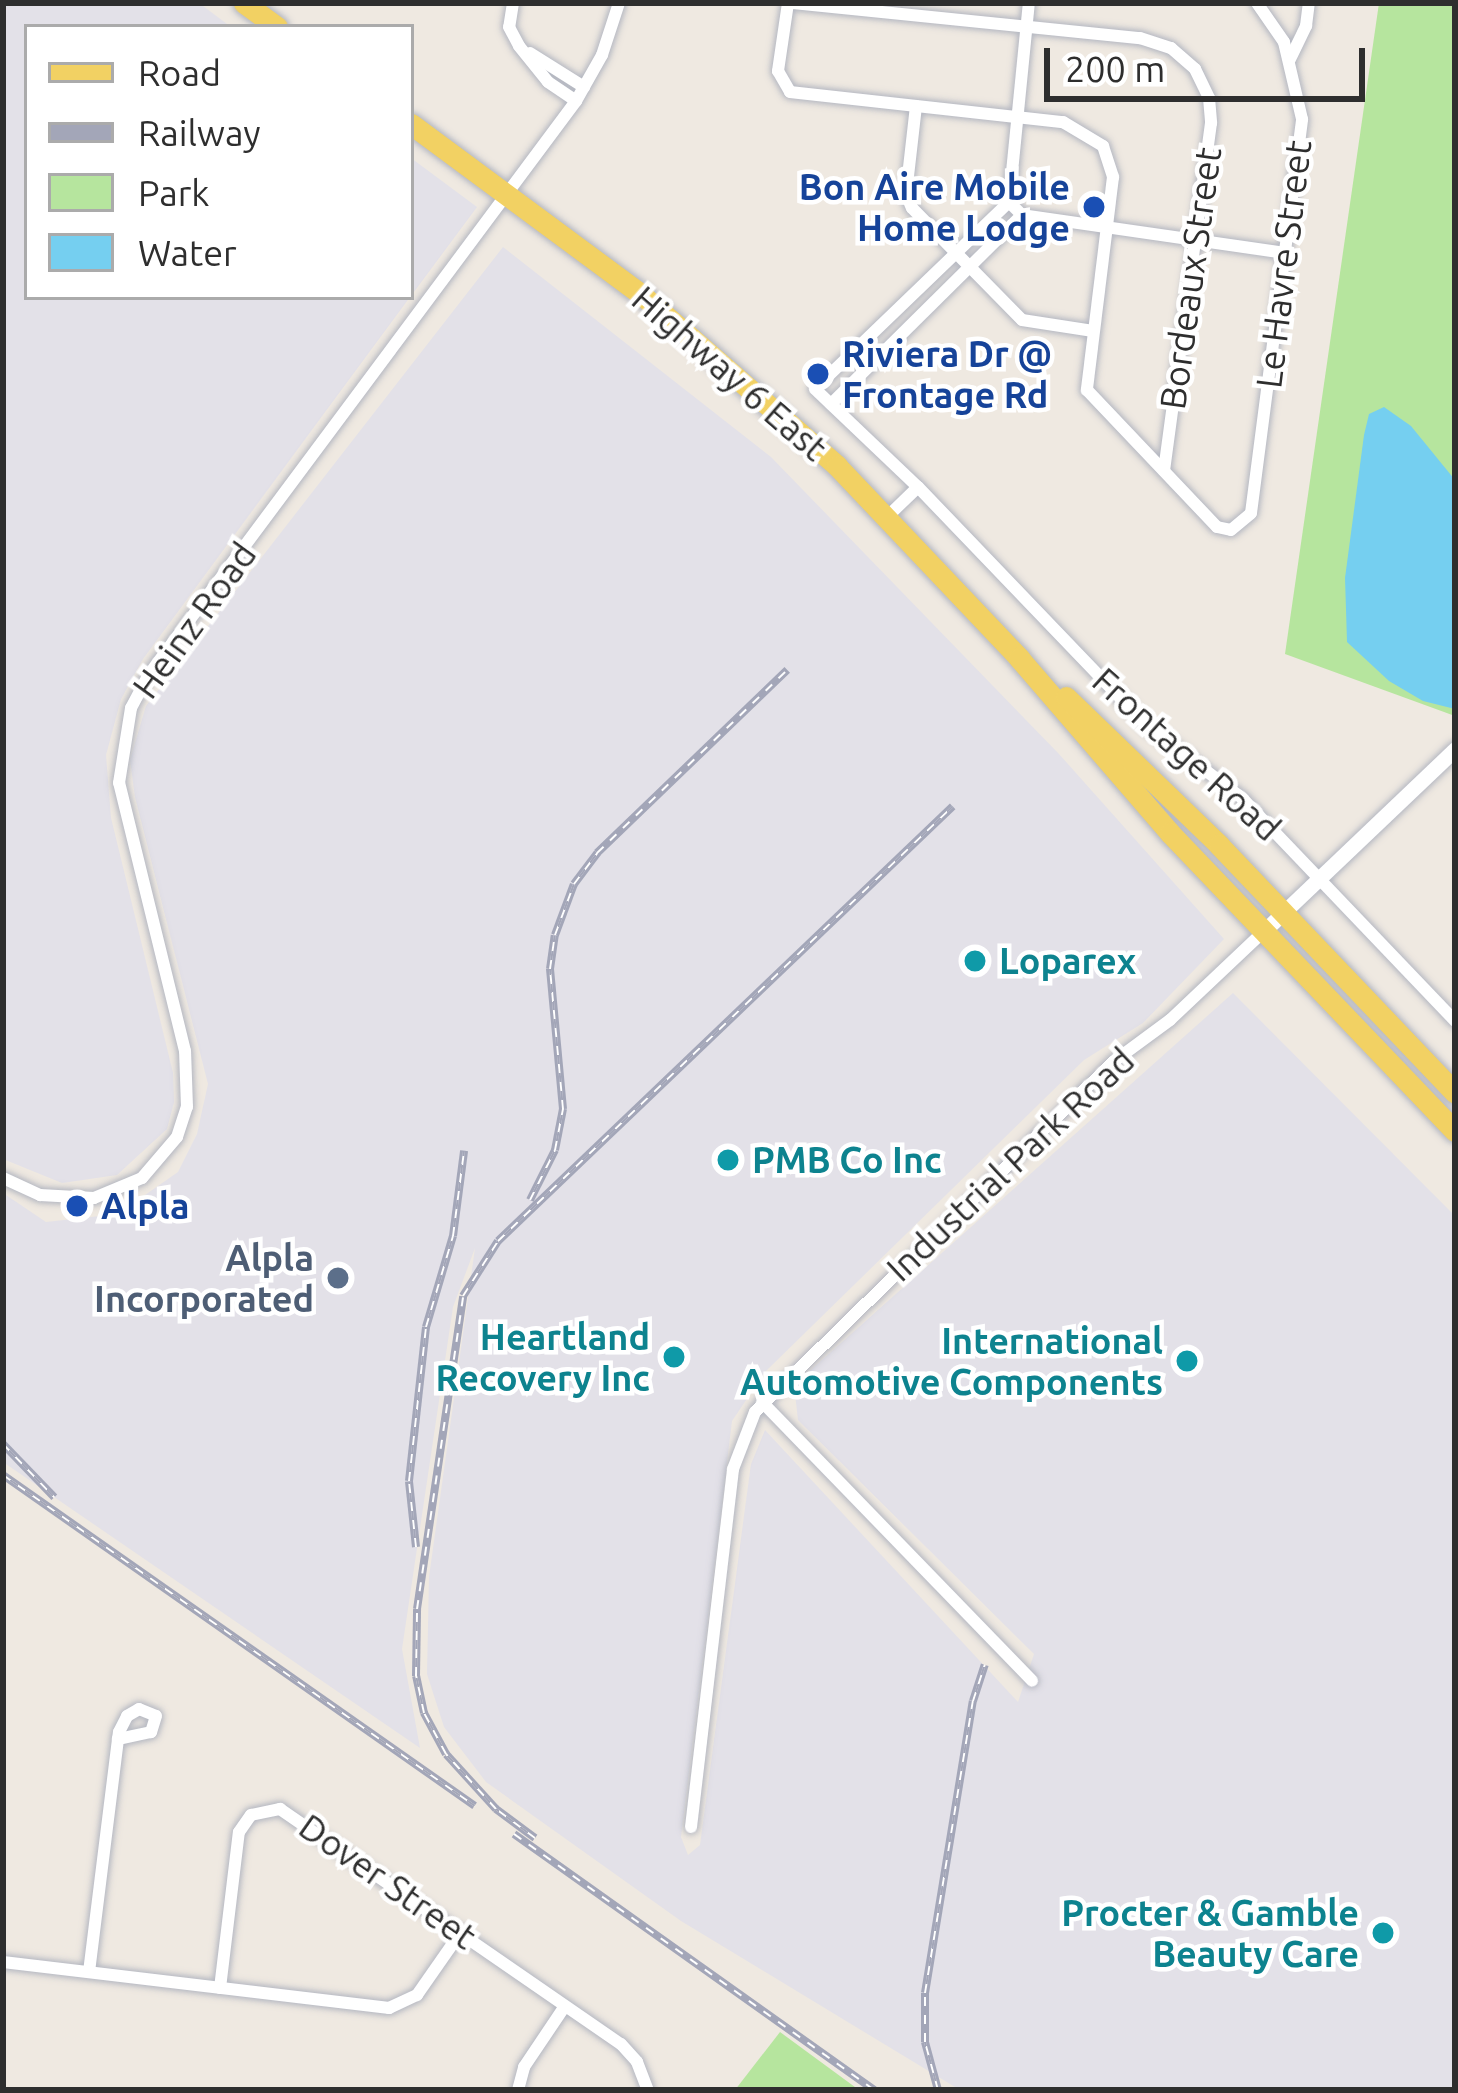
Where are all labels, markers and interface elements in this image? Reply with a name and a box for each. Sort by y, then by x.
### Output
legend [24,24,414,300]
scale bar [1050,24,1371,98]
text: 200 m [1065,48,1165,89]
text: Road [138,52,221,93]
text: Railway [138,112,261,153]
street label: Le Havre Street [1246,137,1320,391]
street label: Bordeaux Street [1150,144,1230,412]
place label: Bon Aire Mobile Home Lodge [799,164,1070,249]
text: Park [138,172,210,213]
marker: Bon Aire Mobile Home Lodge [1081,194,1107,220]
text: Water [138,232,237,273]
street label: Highway 6 East [624,277,836,469]
place label: Riviera Dr @ Frontage Rd [842,331,1052,416]
marker: Riviera Dr @ Frontage Rd [805,361,831,387]
street label: Heinz Road [123,534,265,706]
street label: Frontage Road [1084,658,1290,850]
place label: Loparex [999,939,1136,983]
marker: Loparex [962,948,988,974]
street label: Industrial Park Road [877,1038,1143,1290]
place label: PMB Co Inc [752,1138,942,1182]
marker: PMB Co Inc [715,1147,741,1173]
place label: Alpla [101,1184,190,1228]
marker: Alpla [64,1193,90,1219]
place label: Alpla Incorporated [94,1235,314,1320]
marker: Alpla Incorporated [325,1265,351,1291]
place label: Heartland Recovery Inc [435,1314,650,1399]
place label: International Automotive Components [740,1318,1163,1403]
marker: Heartland Recovery Inc [661,1344,687,1370]
marker: International Automotive Components [1174,1348,1200,1374]
street label: Dover Street [291,1804,485,1958]
place label: Procter & Gamble Beauty Care [1061,1890,1359,1975]
marker: Procter & Gamble Beauty Care [1370,1920,1396,1946]

